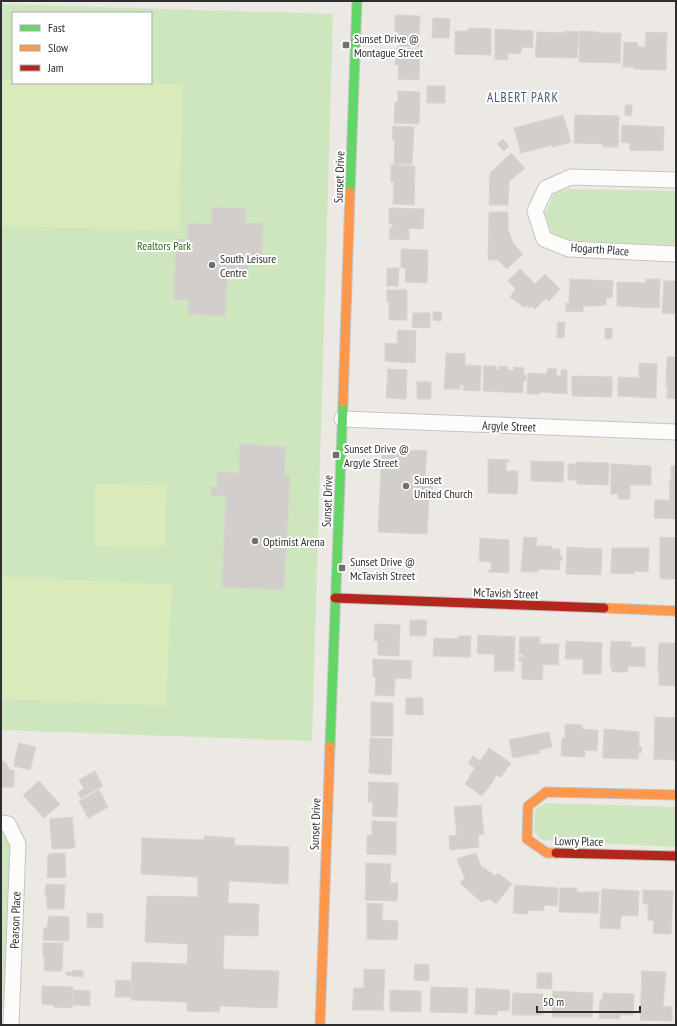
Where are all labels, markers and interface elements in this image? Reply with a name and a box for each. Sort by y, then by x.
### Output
legend [12,12,152,84]
text: Fast [48,20,66,35]
place label: Sunset Drive @ Montague Street [354,31,424,60]
text: Slow [48,40,69,55]
marker: Sunset Drive @ Montague Street [341,40,351,50]
text: Jam [47,60,64,75]
district label: ALBERT PARK [487,89,559,106]
street label: Sunset Drive [331,151,347,203]
park label: Realtors Park [137,238,191,253]
street label: Hogarth Place [570,239,630,259]
place label: South Leisure Centre [220,251,276,280]
marker: South Leisure Centre [207,260,217,270]
street label: Argyle Street [482,418,537,434]
place label: Sunset Drive @ Argyle Street [344,441,409,470]
marker: Sunset Drive @ Argyle Street [331,450,341,460]
place label: Sunset United Church [414,472,473,501]
street label: Sunset Drive [319,475,335,527]
marker: Sunset United Church [401,481,411,491]
place label: Optimist Arena [263,534,325,549]
marker: Optimist Arena [250,536,260,546]
place label: Sunset Drive @ McTavish Street [350,554,416,583]
marker: Sunset Drive @ McTavish Street [337,563,347,573]
street label: McTavish Street [473,584,539,602]
street label: Sunset Drive [307,798,323,850]
street label: Lowry Place [555,833,603,849]
street label: Pearson Place [7,891,23,949]
scale bar [537,988,640,1014]
text: 50 m [543,994,564,1009]

